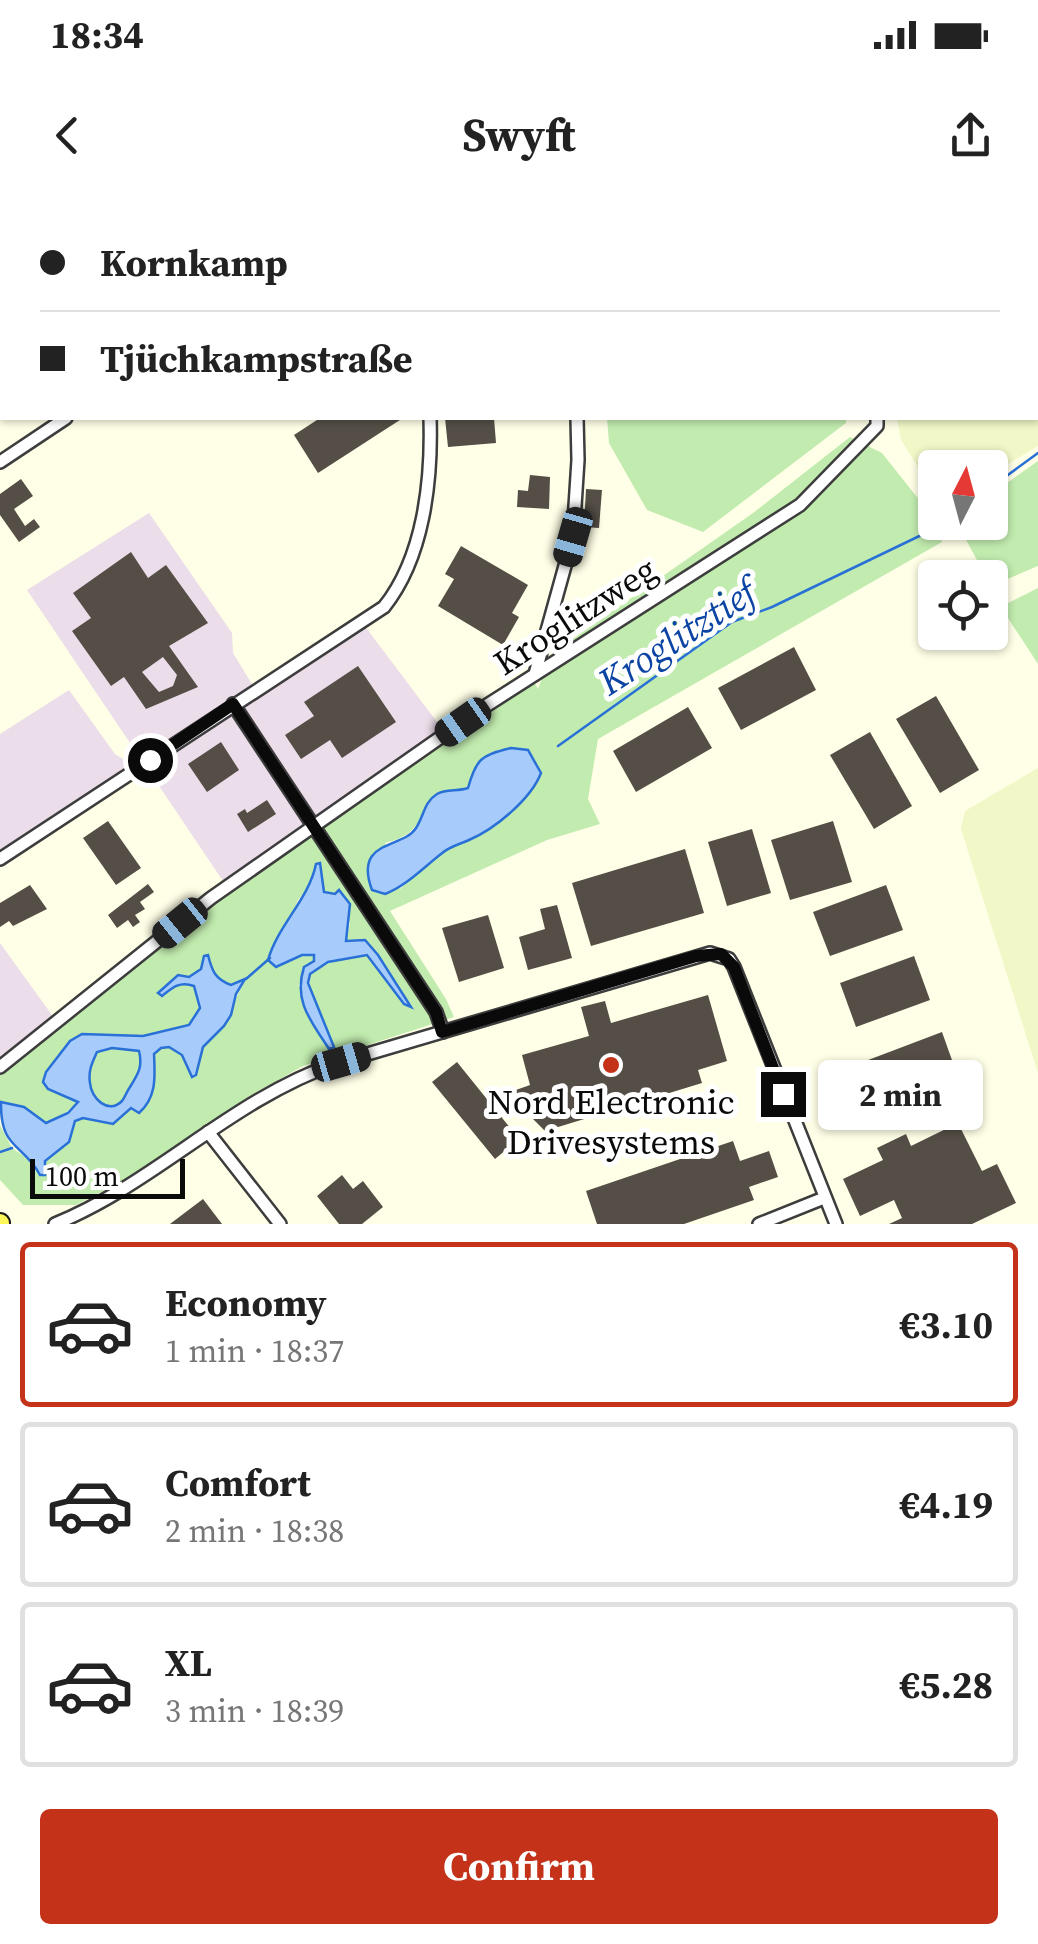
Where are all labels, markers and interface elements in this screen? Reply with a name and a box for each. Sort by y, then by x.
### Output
text: 18:34 [50,9,144,61]
text: Swyft [462,104,576,166]
icon: back [40,108,95,163]
icon: share [943,108,998,163]
text: Kornkamp [100,237,288,289]
text: Tjüchkampstraße [100,333,413,385]
north arrow [918,450,1008,540]
map controls [918,450,1008,650]
car [550,504,596,570]
street label: Kroglitzweg [484,545,666,687]
button: locate [918,560,1008,650]
water label: Kroglitztief [587,563,772,708]
car [430,693,496,751]
route start [128,738,173,783]
car [147,892,213,954]
car [308,1039,374,1085]
marker: Nord Electronic Drivesystems [600,1054,622,1076]
callout: 2 min [818,1059,983,1129]
route end [761,1072,806,1117]
text: 2 min [859,1073,942,1117]
place label: Nord Electronic Drivesystems [487,1078,735,1166]
scale bar [30,1154,185,1198]
text: 100 m [45,1157,119,1195]
text: Economy [165,1277,327,1329]
icon: car [45,1280,135,1370]
text: €3.10 [899,1299,993,1351]
text: 1 min · 18:37 [165,1329,344,1373]
text: Comfort [165,1457,311,1509]
icon: car [45,1460,135,1550]
text: €4.19 [899,1479,993,1531]
text: 2 min · 18:38 [165,1509,344,1553]
text: XL [165,1637,212,1689]
icon: car [45,1640,135,1730]
text: €5.28 [899,1659,993,1711]
text: 3 min · 18:39 [165,1689,344,1733]
button: Confirm [40,1809,998,1924]

